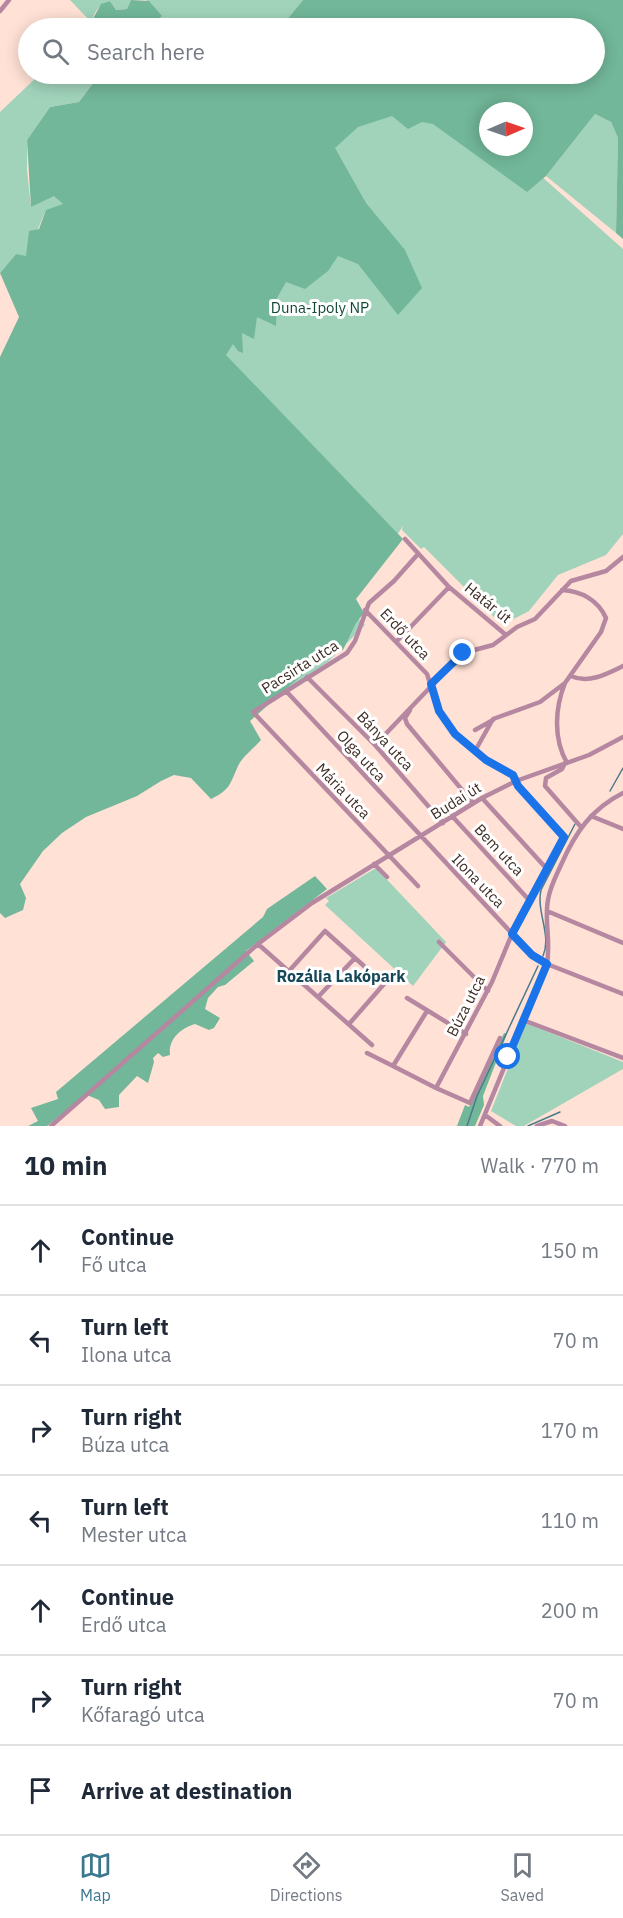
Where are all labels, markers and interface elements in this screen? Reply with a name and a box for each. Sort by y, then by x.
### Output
search box [18,18,605,84]
icon: search [39,35,72,68]
text: Search here [87,37,205,66]
north arrow [479,102,533,156]
park label: Duna-Ipoly NP [271,298,369,317]
street label: Határ út [461,578,516,627]
street label: Erdő utca [376,604,434,663]
street label: Pacsirta utca [258,635,342,698]
route end [449,639,475,665]
street label: Bánya utca [353,707,418,774]
street label: Olga utca [333,726,390,785]
street label: Mária utca [312,759,375,823]
street label: Budai út [427,778,485,823]
street label: Bem utca [471,820,528,880]
street label: Ilona utca [448,850,509,912]
district label: Rozália Lakópark [276,966,406,986]
street label: Búza utca [442,972,489,1040]
route start [494,1043,520,1069]
text: 10 min [24,1148,108,1182]
text: Walk · 770 m [481,1152,599,1179]
text: Continue [81,1222,174,1251]
icon: ahead [24,1234,57,1267]
text: 150 m [541,1237,599,1264]
text: Fő utca [81,1251,147,1278]
text: Turn left [81,1312,169,1341]
icon: left [24,1324,57,1357]
text: 70 m [553,1327,599,1354]
text: Ilona utca [81,1341,171,1368]
text: Turn right [81,1402,182,1431]
icon: right [24,1414,57,1447]
text: 170 m [541,1417,599,1444]
text: Búza utca [81,1431,169,1458]
text: Turn left [81,1492,169,1521]
icon: left [24,1504,57,1537]
text: 110 m [541,1507,599,1534]
text: Mester utca [81,1521,187,1548]
text: Continue [81,1582,174,1611]
icon: ahead [24,1594,57,1627]
text: 200 m [541,1597,599,1624]
text: Erdő utca [81,1611,166,1638]
text: Turn right [81,1672,182,1701]
icon: right [24,1684,57,1717]
text: 70 m [553,1687,599,1714]
text: Kőfaragó utca [81,1701,205,1728]
icon: arrive [24,1774,57,1807]
text: Arrive at destination [81,1776,292,1805]
tab: Map [79,1849,112,1905]
tab: Directions [270,1849,343,1905]
tab: Saved [501,1849,544,1905]

